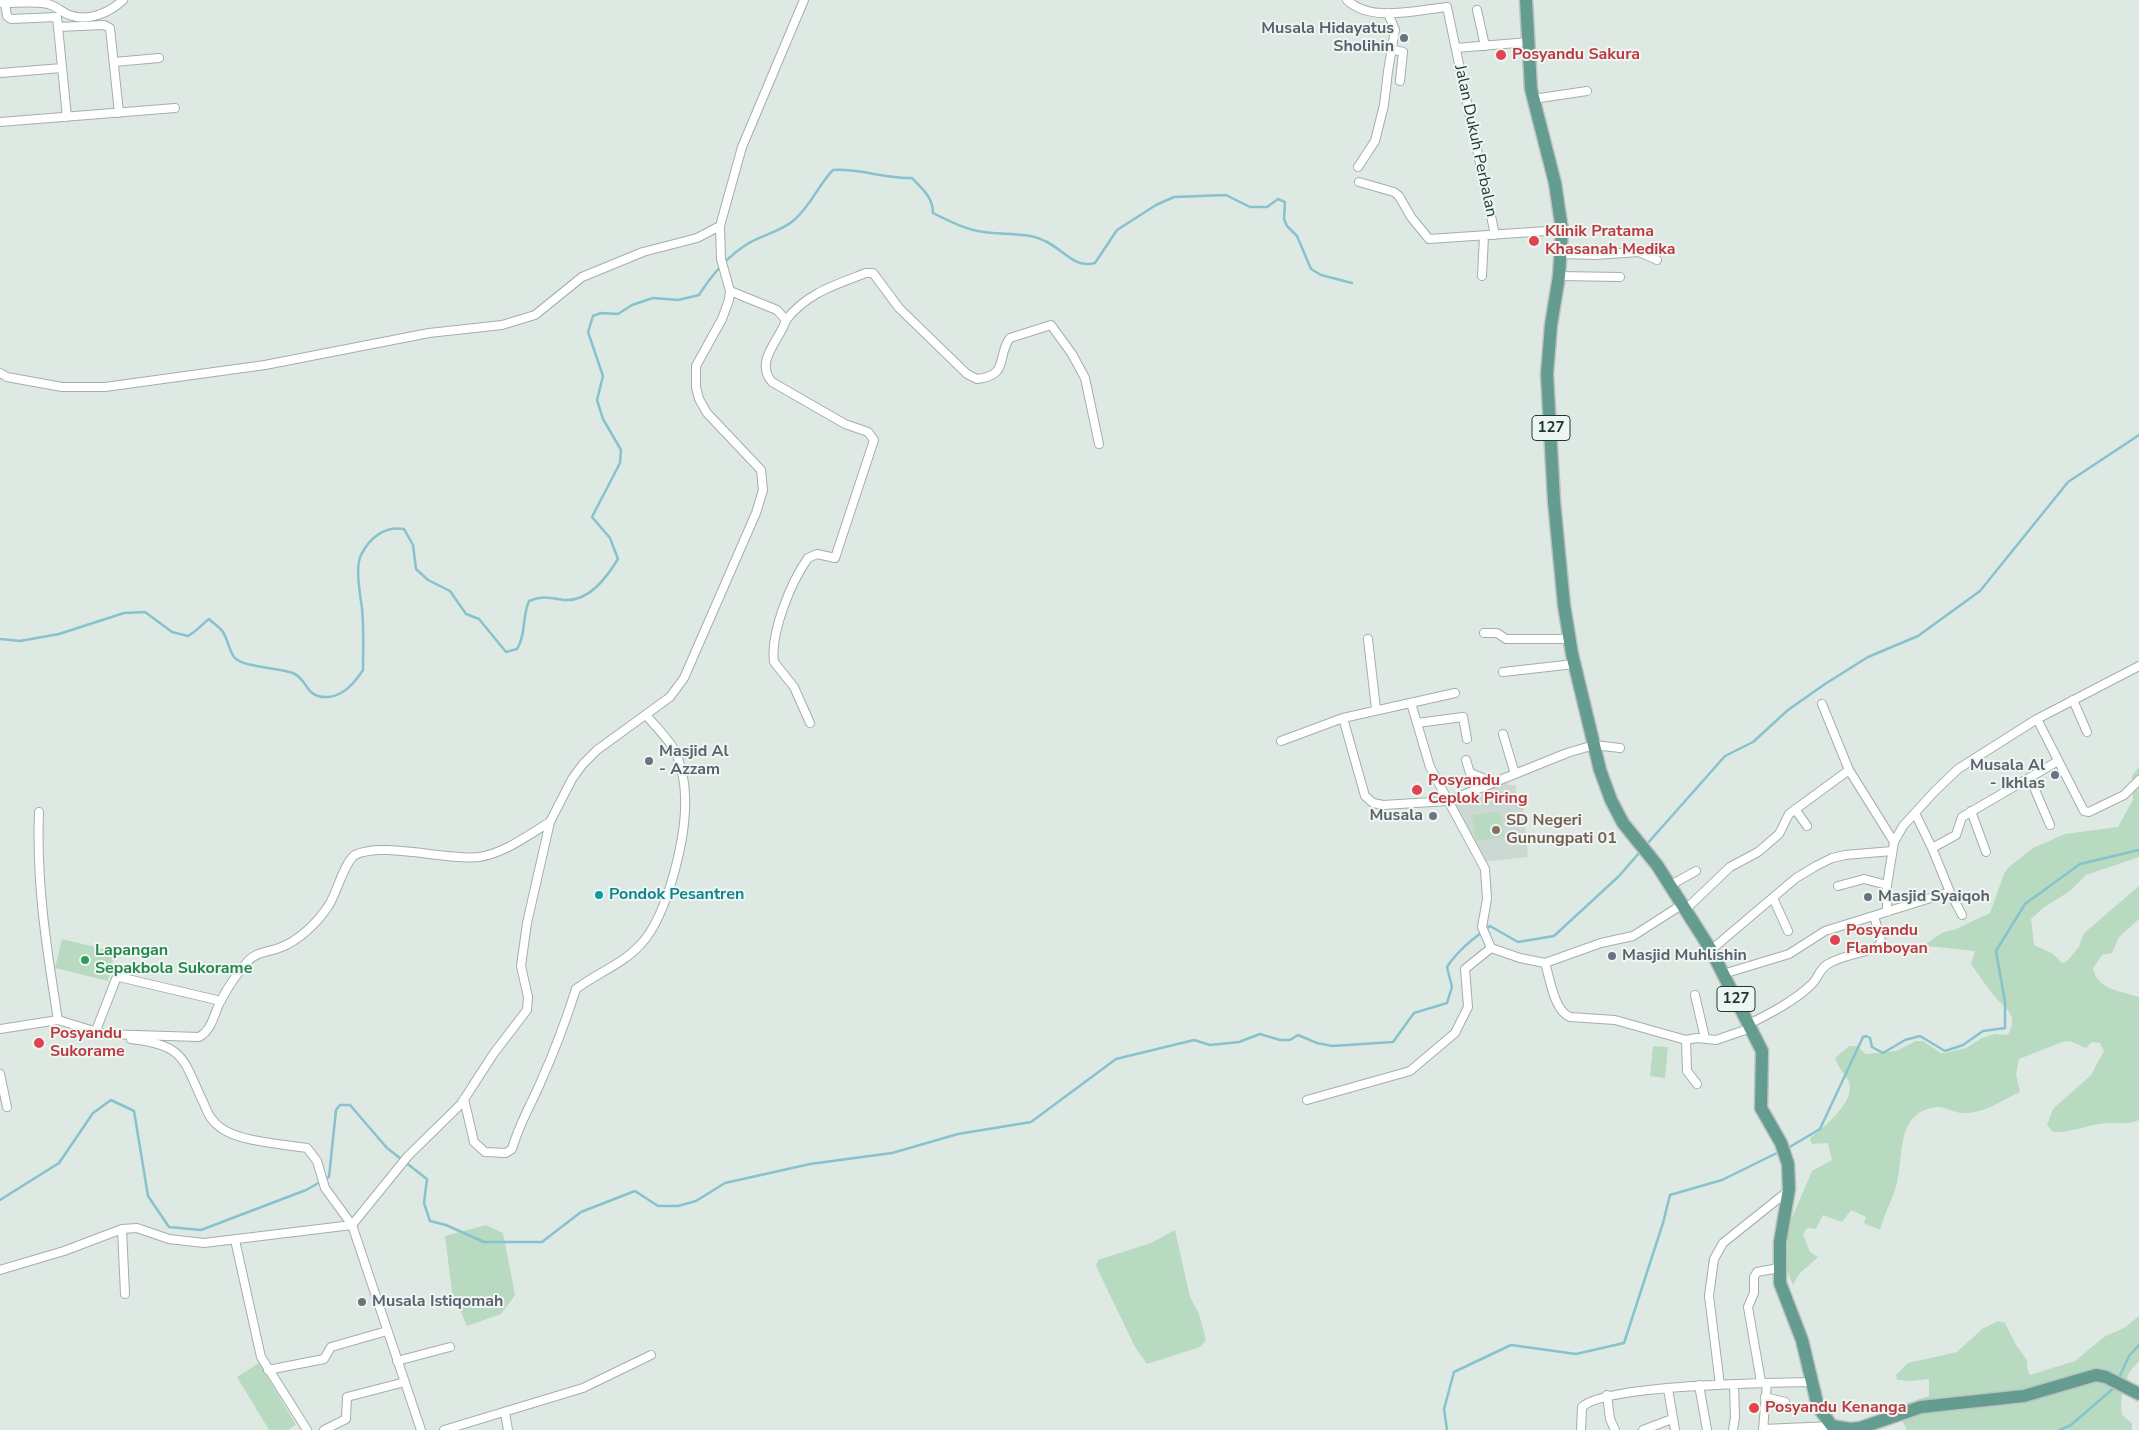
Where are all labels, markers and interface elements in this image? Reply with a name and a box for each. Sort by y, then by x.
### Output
place label: Musala Hidayatus Sholihin [1261,19,1394,57]
marker: Musala Hidayatus Sholihin [1398,32,1410,44]
place label: Posyandu Sakura [1512,45,1640,65]
marker: Posyandu Sakura [1494,48,1508,62]
street label: Jalan Dukuh Perbalan [1449,63,1501,219]
place label: Klinik Pratama Khasanah Medika [1545,222,1676,260]
marker: Klinik Pratama Khasanah Medika [1527,234,1541,248]
road number: 127 [1532,416,1570,440]
place label: Masjid Al - Azzam [659,742,729,780]
marker: Masjid Al - Azzam [643,755,655,767]
place label: Musala Al - Ikhlas [1970,756,2045,794]
marker: Musala Al - Ikhlas [2049,769,2061,781]
place label: Posyandu Ceplok Piring [1428,771,1528,809]
marker: Posyandu Ceplok Piring [1410,783,1424,797]
place label: Musala [1369,806,1423,826]
marker: Musala [1427,810,1439,822]
place label: SD Negeri Gunungpati 01 [1506,811,1617,849]
marker: SD Negeri Gunungpati 01 [1490,824,1502,836]
place label: Pondok Pesantren [609,885,744,905]
place label: Masjid Syaiqoh [1878,887,1990,907]
marker: Pondok Pesantren [593,889,605,901]
marker: Masjid Syaiqoh [1862,891,1874,903]
place label: Posyandu Flamboyan [1846,921,1928,959]
marker: Posyandu Flamboyan [1828,933,1842,947]
place label: Lapangan Sepakbola Sukorame [95,941,252,979]
place label: Masjid Muhlishin [1622,946,1747,966]
marker: Masjid Muhlishin [1606,950,1618,962]
marker: Lapangan Sepakbola Sukorame [79,954,91,966]
road number: 127 [1717,986,1755,1012]
place label: Posyandu Sukorame [50,1024,125,1062]
marker: Posyandu Sukorame [32,1036,46,1050]
place label: Musala Istiqomah [372,1292,503,1312]
marker: Musala Istiqomah [356,1296,368,1308]
place label: Posyandu Kenanga [1765,1398,1906,1418]
marker: Posyandu Kenanga [1747,1401,1761,1415]

